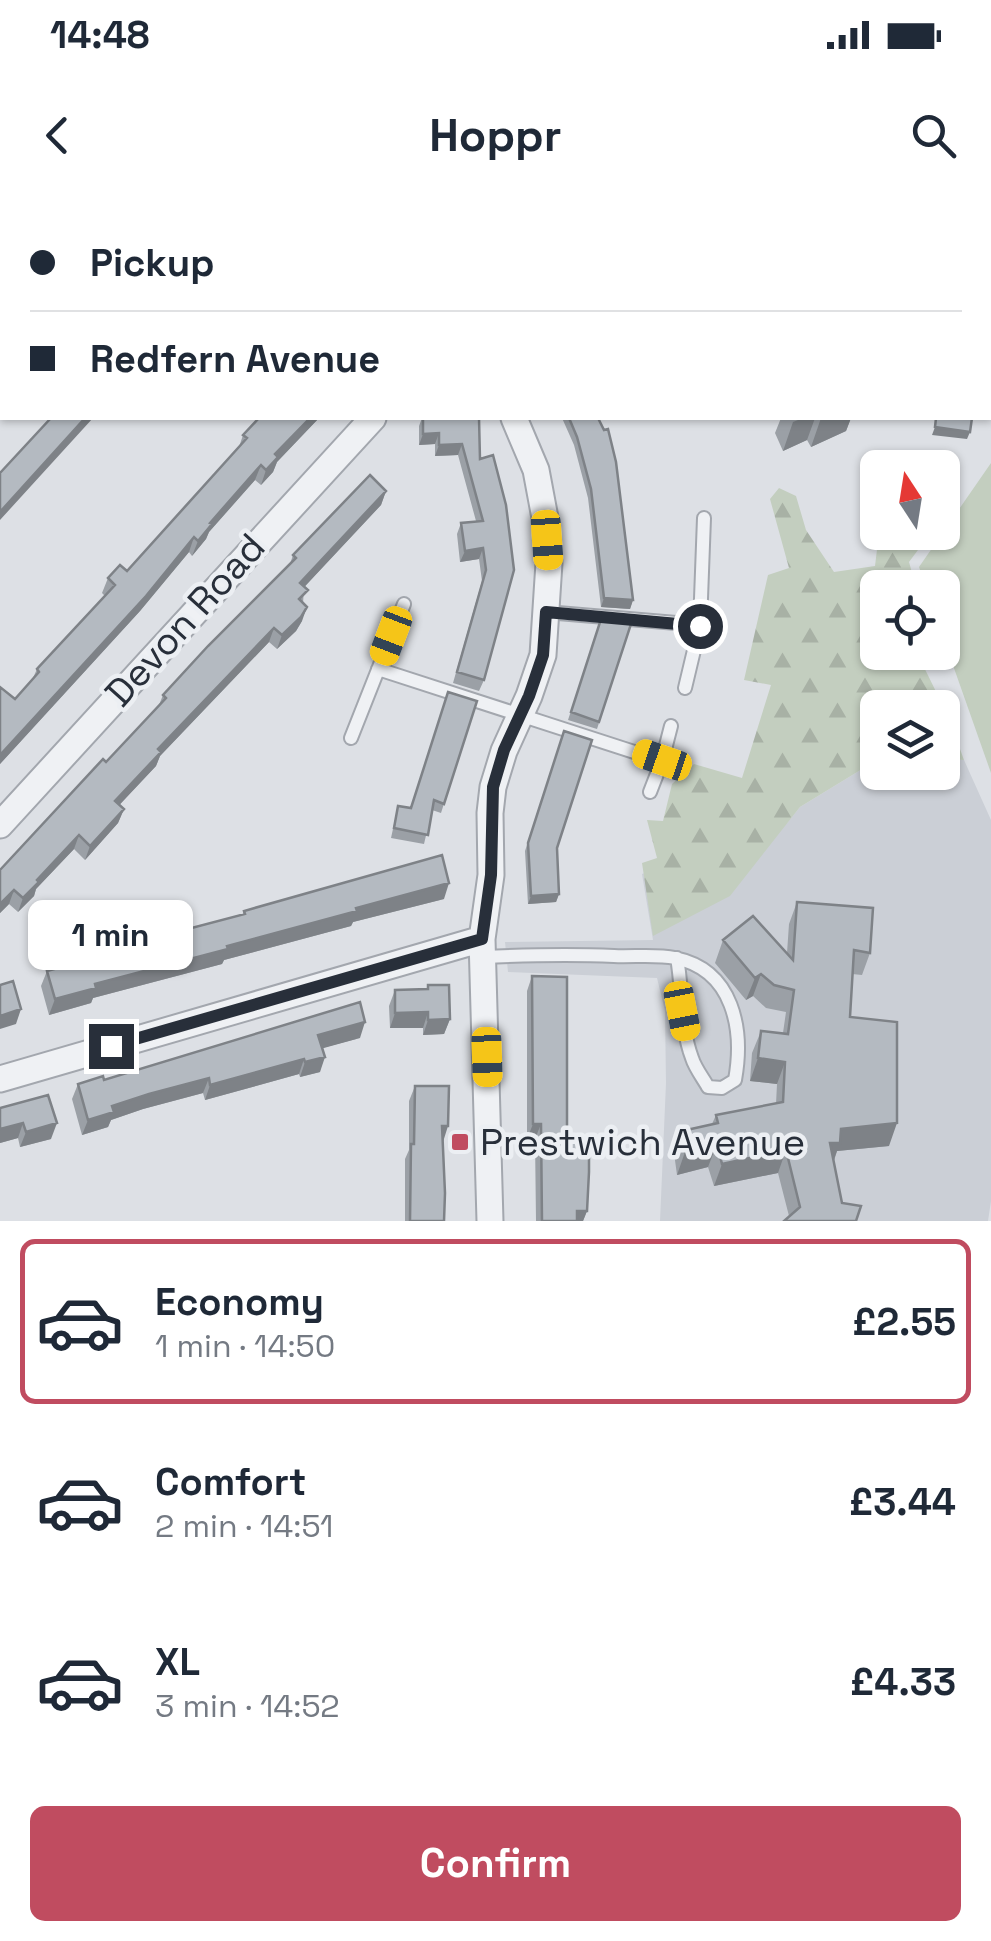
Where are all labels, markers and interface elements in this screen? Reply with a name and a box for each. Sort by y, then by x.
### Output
text: 14:48 [50,11,150,59]
text: Hoppr [429,107,562,164]
icon: back [30,108,85,163]
icon: search [906,108,961,163]
text: Pickup [90,239,214,287]
text: Redfern Avenue [90,335,380,383]
north arrow [860,450,960,550]
map controls [860,450,960,790]
car [530,509,564,571]
street label: Devon Road [95,524,275,716]
button: locate [860,570,960,670]
car [366,603,416,669]
route start [678,604,723,649]
button: layers [860,690,960,790]
car [629,736,695,784]
callout: 1 min [28,901,194,971]
text: 1 min [71,915,150,955]
car [662,979,702,1043]
route end [89,1024,134,1069]
car [471,1026,503,1088]
place label: Prestwich Avenue [480,1118,805,1166]
marker: Prestwich Avenue [449,1131,471,1153]
icon: car [35,1277,125,1367]
text: Economy [155,1278,324,1326]
text: £2.55 [852,1298,956,1346]
text: 1 min · 14:50 [155,1326,335,1366]
icon: car [35,1457,125,1547]
text: Comfort [155,1458,306,1506]
text: £3.44 [849,1478,956,1526]
text: 2 min · 14:51 [155,1506,333,1546]
icon: car [35,1637,125,1727]
text: XL [155,1638,200,1686]
text: £4.33 [850,1658,956,1706]
text: 3 min · 14:52 [155,1686,340,1726]
button: Confirm [30,1806,961,1921]

